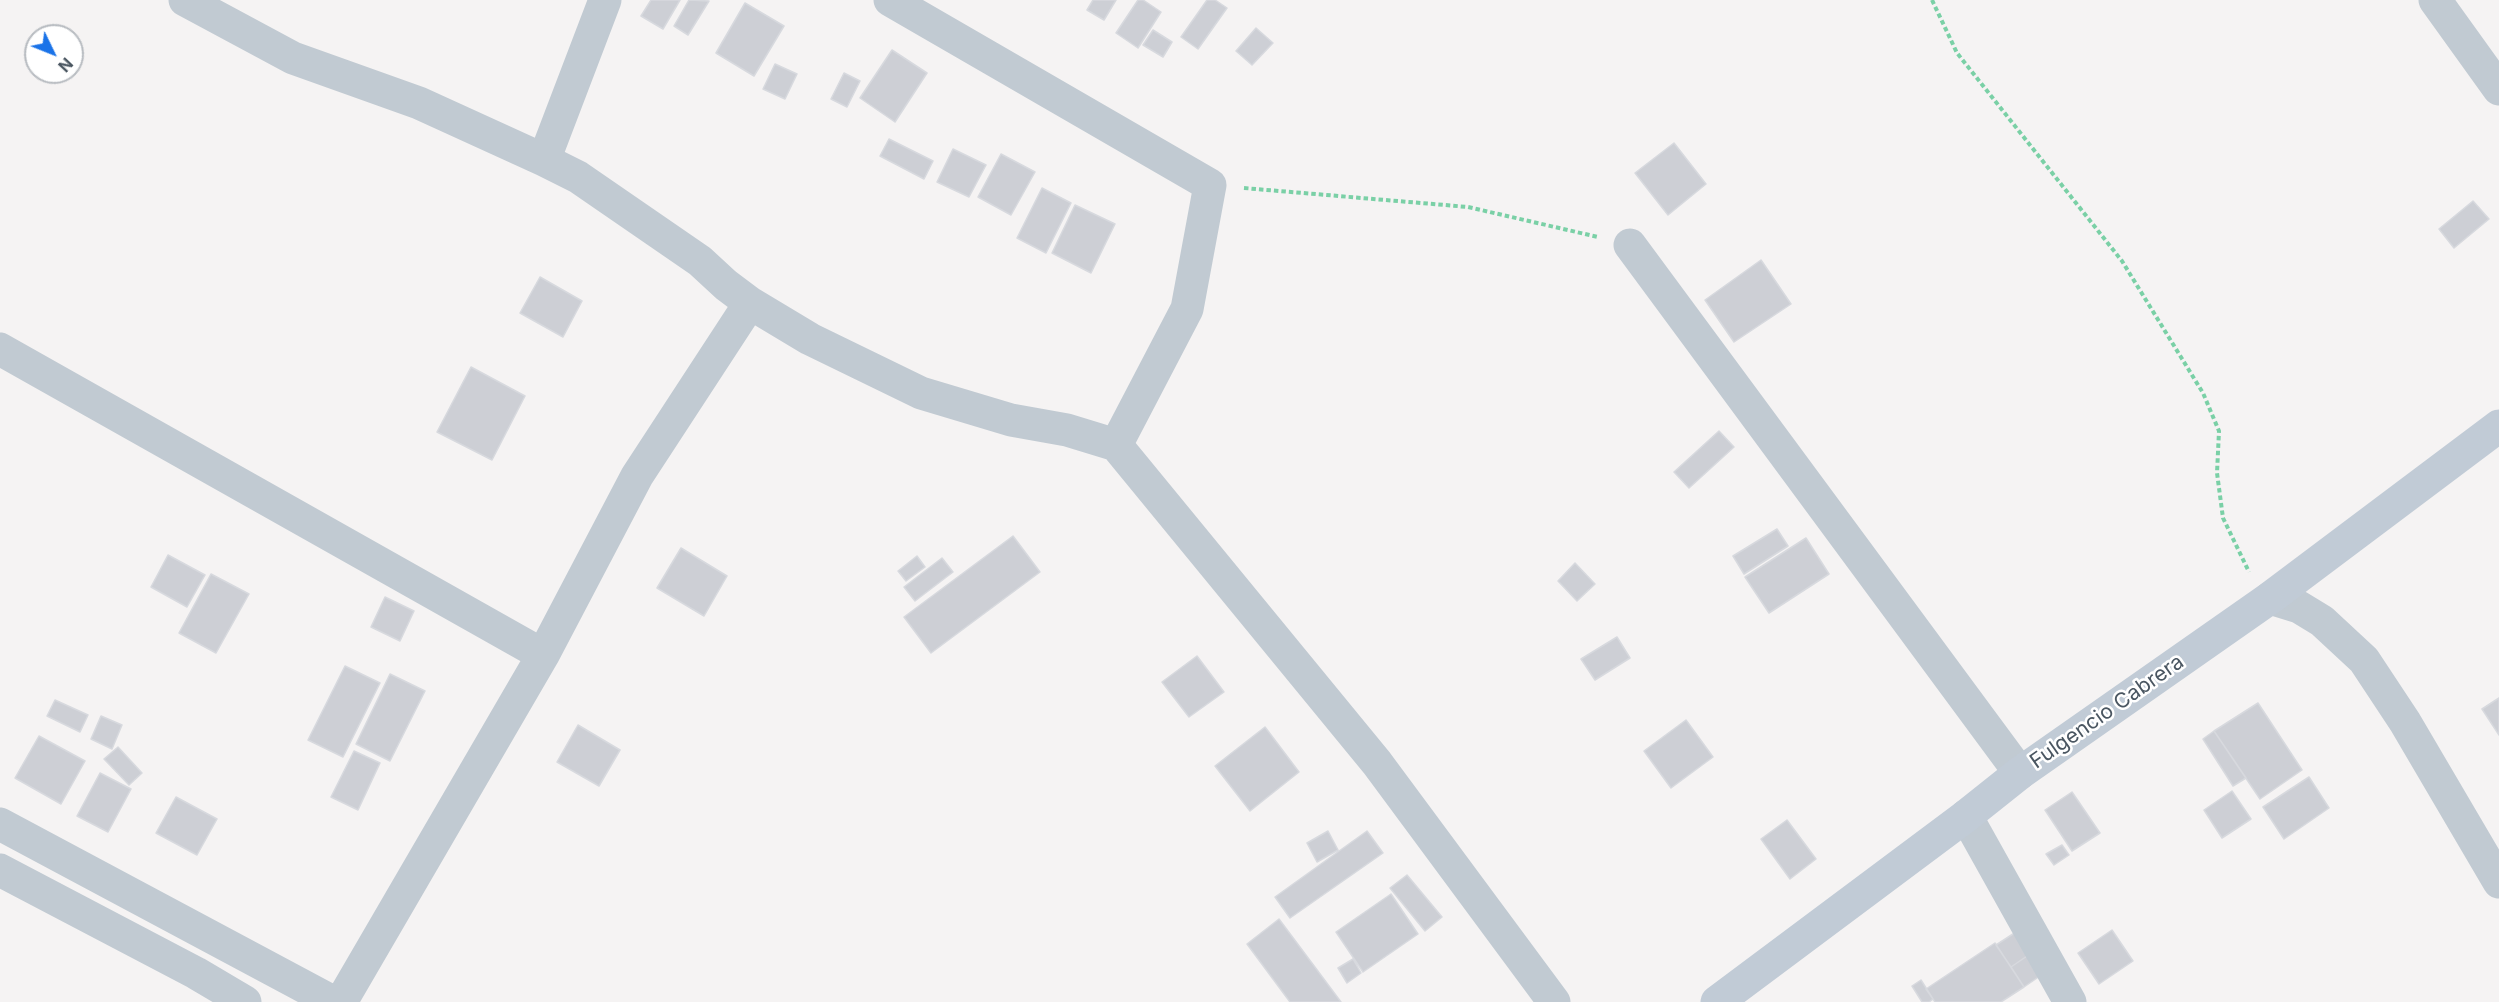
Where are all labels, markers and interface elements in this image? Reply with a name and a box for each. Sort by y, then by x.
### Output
north arrow [24,24,84,84]
text: N [54,54,77,76]
street label: Fulgencio Cabrera [2025,650,2189,774]

